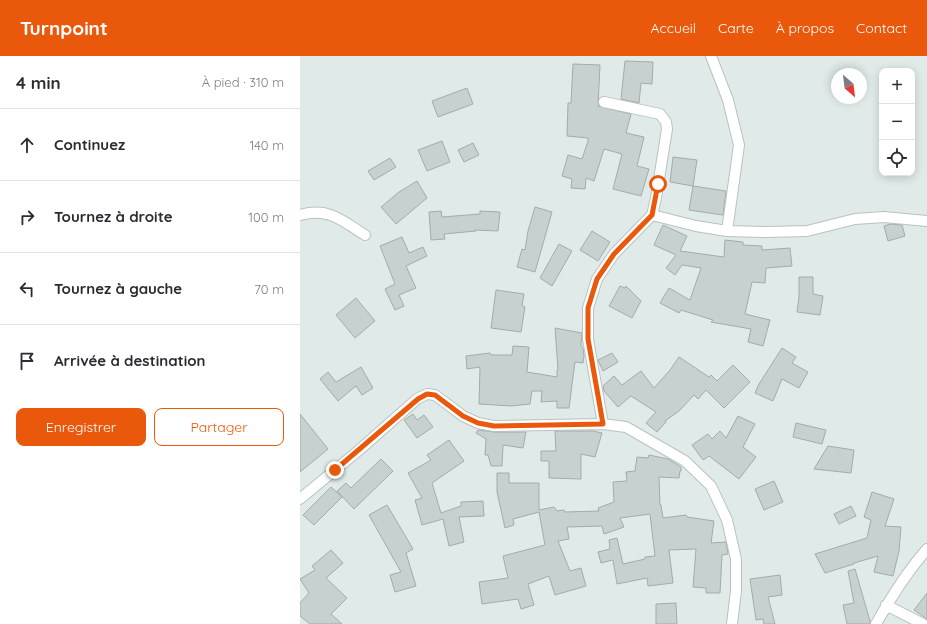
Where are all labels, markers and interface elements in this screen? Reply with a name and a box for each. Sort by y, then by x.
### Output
text: Turnpoint [20,16,108,40]
text: Accueil [650,19,696,37]
text: Carte [718,19,754,37]
text: À propos [776,19,834,37]
text: Contact [856,19,907,37]
north arrow [831,68,867,104]
map controls [879,68,915,176]
button: + [879,68,915,104]
text: 4 min [16,72,61,93]
text: À pied · 310 m [202,74,284,90]
button: − [879,104,915,140]
icon: ahead [16,134,38,156]
text: Continuez [54,135,125,154]
text: 140 m [249,137,284,153]
button: locate [879,140,915,176]
route start [649,175,667,193]
icon: right [16,206,38,228]
text: Tournez à droite [54,207,173,226]
text: 100 m [248,209,284,225]
icon: left [16,278,38,300]
text: Tournez à gauche [54,279,182,298]
text: 70 m [254,281,284,297]
icon: arrive [16,350,38,372]
text: Arrivée à destination [54,351,206,370]
button: Enregistrer [16,408,146,446]
button: Partager [154,408,284,446]
route end [326,461,344,479]

